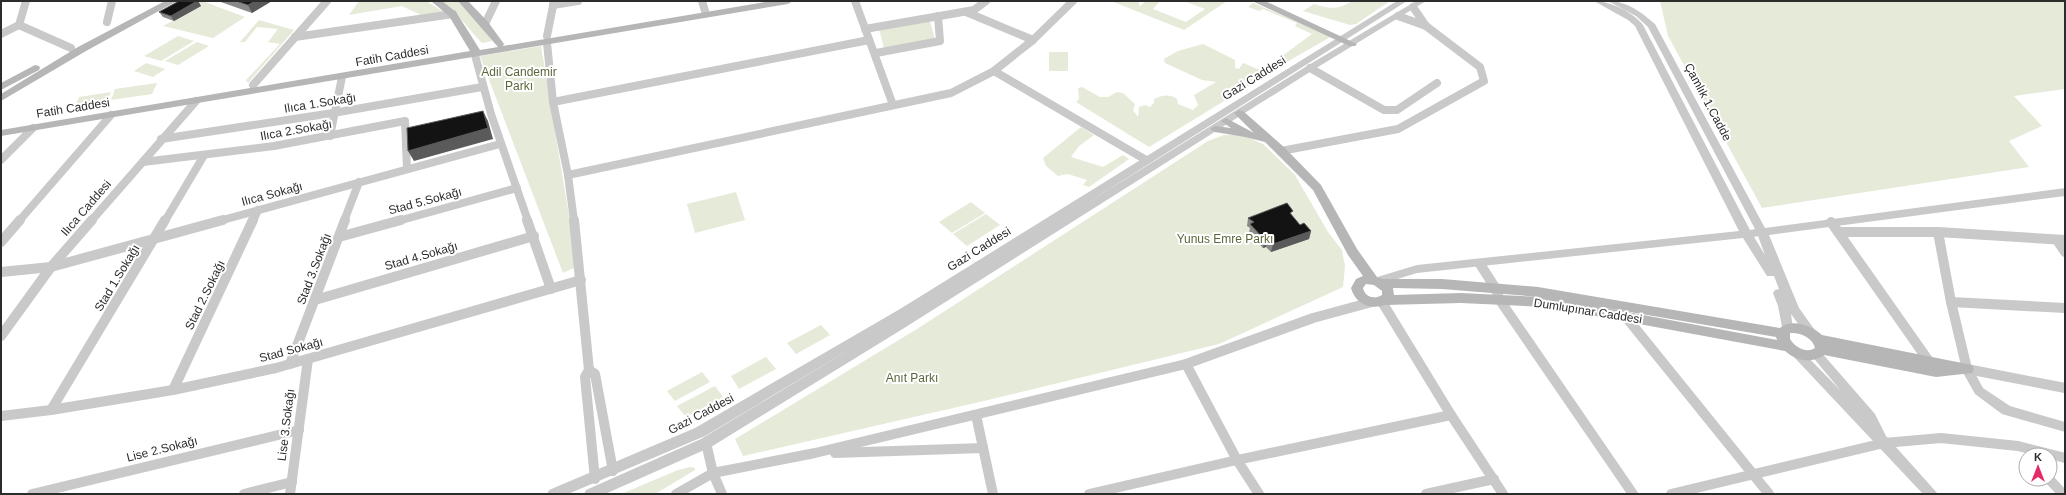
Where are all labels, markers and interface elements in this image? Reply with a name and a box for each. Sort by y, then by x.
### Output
street label: Fatih Caddesi [354,43,430,69]
street label: Gazi Caddesi [1220,53,1288,103]
street label: Çamlık 1.Cadde [1682,61,1735,144]
park label: Adil Candemir Parkı [481,65,557,93]
street label: Ilıca 1.Sokağı [283,90,357,116]
street label: Fatih Caddesi [35,95,111,121]
street label: Ilıca 2.Sokağı [259,117,333,143]
street label: Ilıca Caddesi [58,177,114,239]
street label: Ilıca Sokağı [240,179,304,209]
street label: Stad 5.Sokağı [387,184,463,218]
street label: Gazi Caddesi [945,224,1013,274]
street label: Stad 3.Sokağı [294,231,334,307]
park label: Yunus Emre Parkı [1177,232,1273,246]
street label: Stad 4.Sokağı [383,239,459,273]
street label: Stad 1.Sokağı [92,242,142,314]
street label: Stad 2.Sokağı [182,258,228,332]
street label: Dumlupınar Caddesi [1533,296,1643,326]
street label: Stad Sokağı [258,335,324,365]
park label: Anıt Parkı [886,371,938,385]
street label: Lise 3.Sokağı [275,388,297,462]
street label: Gazi Caddesi [666,391,736,437]
street label: Lise 2.Sokağı [125,433,199,465]
north arrow [2018,447,2058,487]
text: K [2034,451,2042,463]

